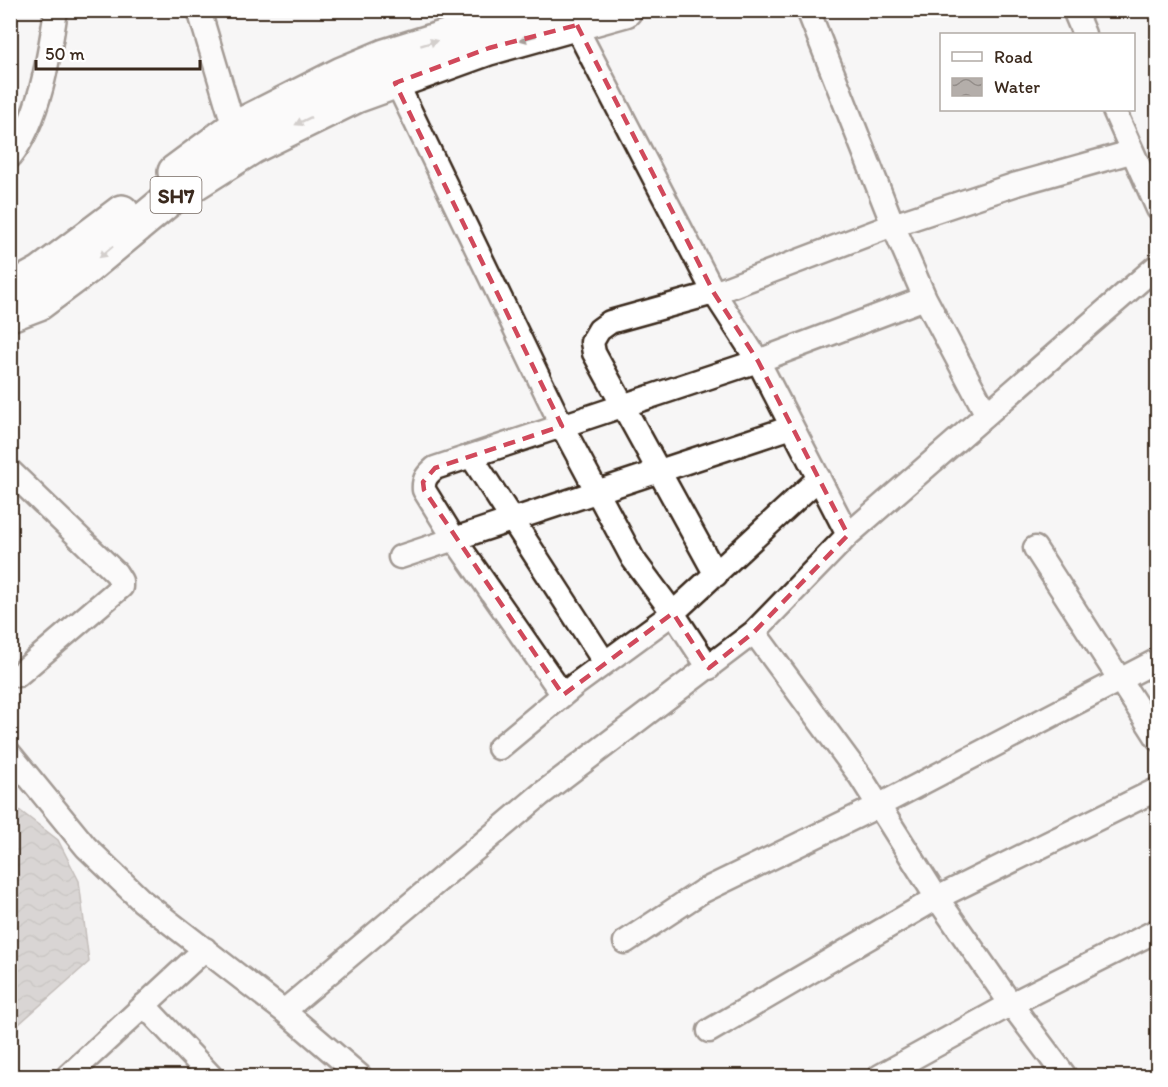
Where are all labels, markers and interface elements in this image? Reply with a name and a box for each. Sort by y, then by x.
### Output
scale bar [36,33,200,71]
legend [940,33,1135,111]
one-way arrow [519,34,537,44]
one-way arrow [420,38,438,47]
text: 50 m [45,43,85,65]
text: Road [994,46,1033,68]
text: Water [994,76,1040,98]
one-way arrow [295,117,312,126]
road number: SH7 [150,177,201,213]
one-way arrow [98,245,114,258]

